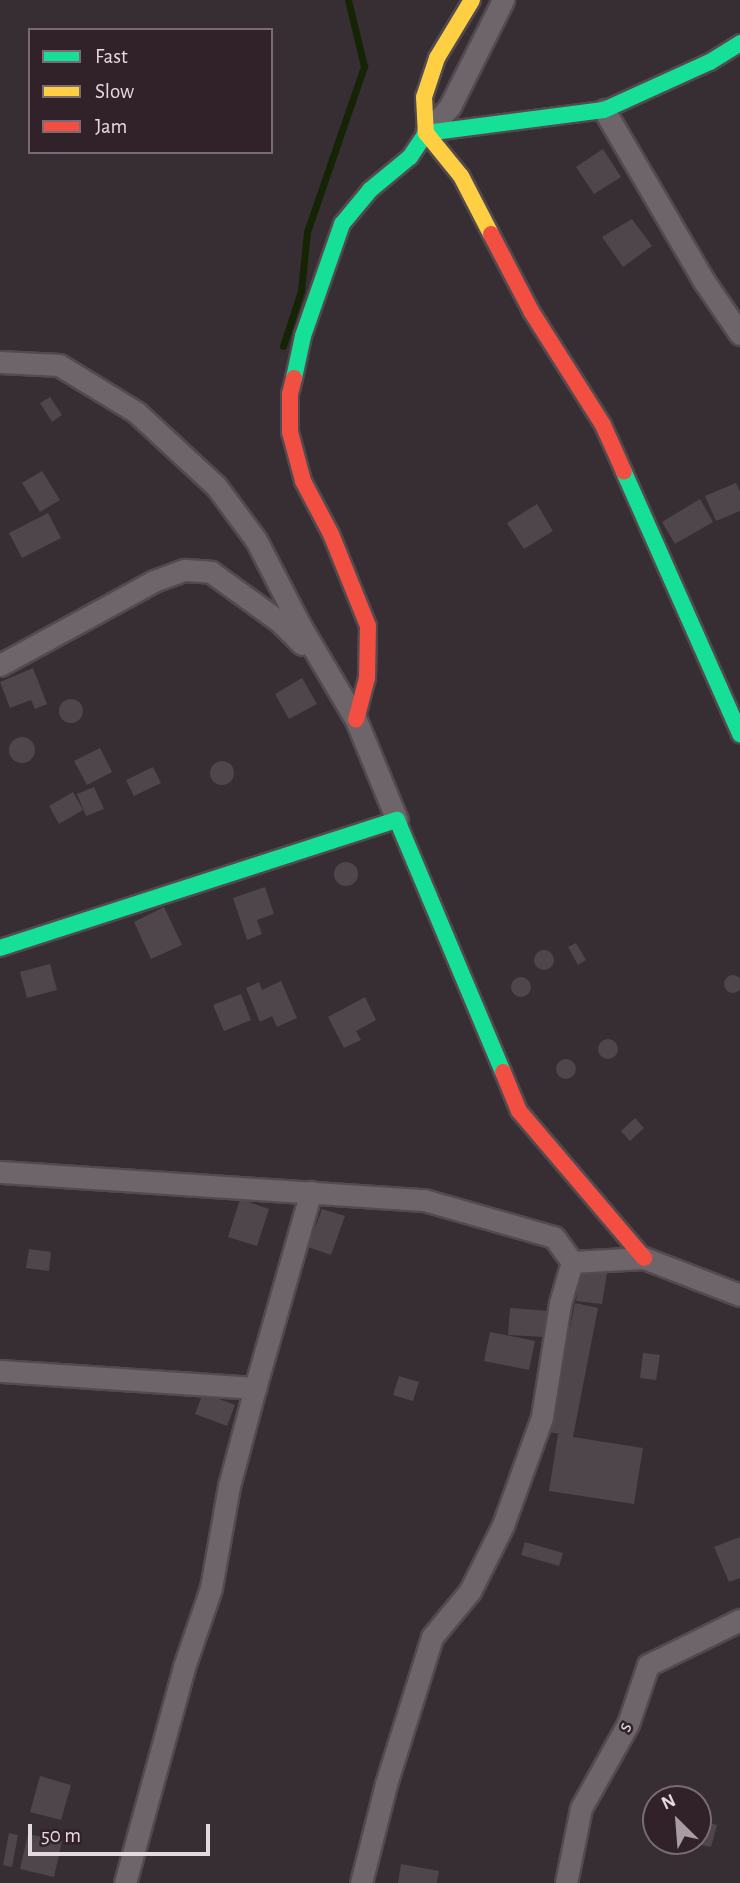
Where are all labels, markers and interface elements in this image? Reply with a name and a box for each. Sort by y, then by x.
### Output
legend [28,28,273,154]
text: Fast [95,46,128,67]
text: Slow [95,81,134,102]
text: Jam [95,116,127,137]
street label: s [612,1718,638,1736]
north arrow [642,1785,712,1855]
text: N [659,1791,679,1814]
scale bar [32,1810,214,1854]
text: 50 m [41,1825,81,1846]

